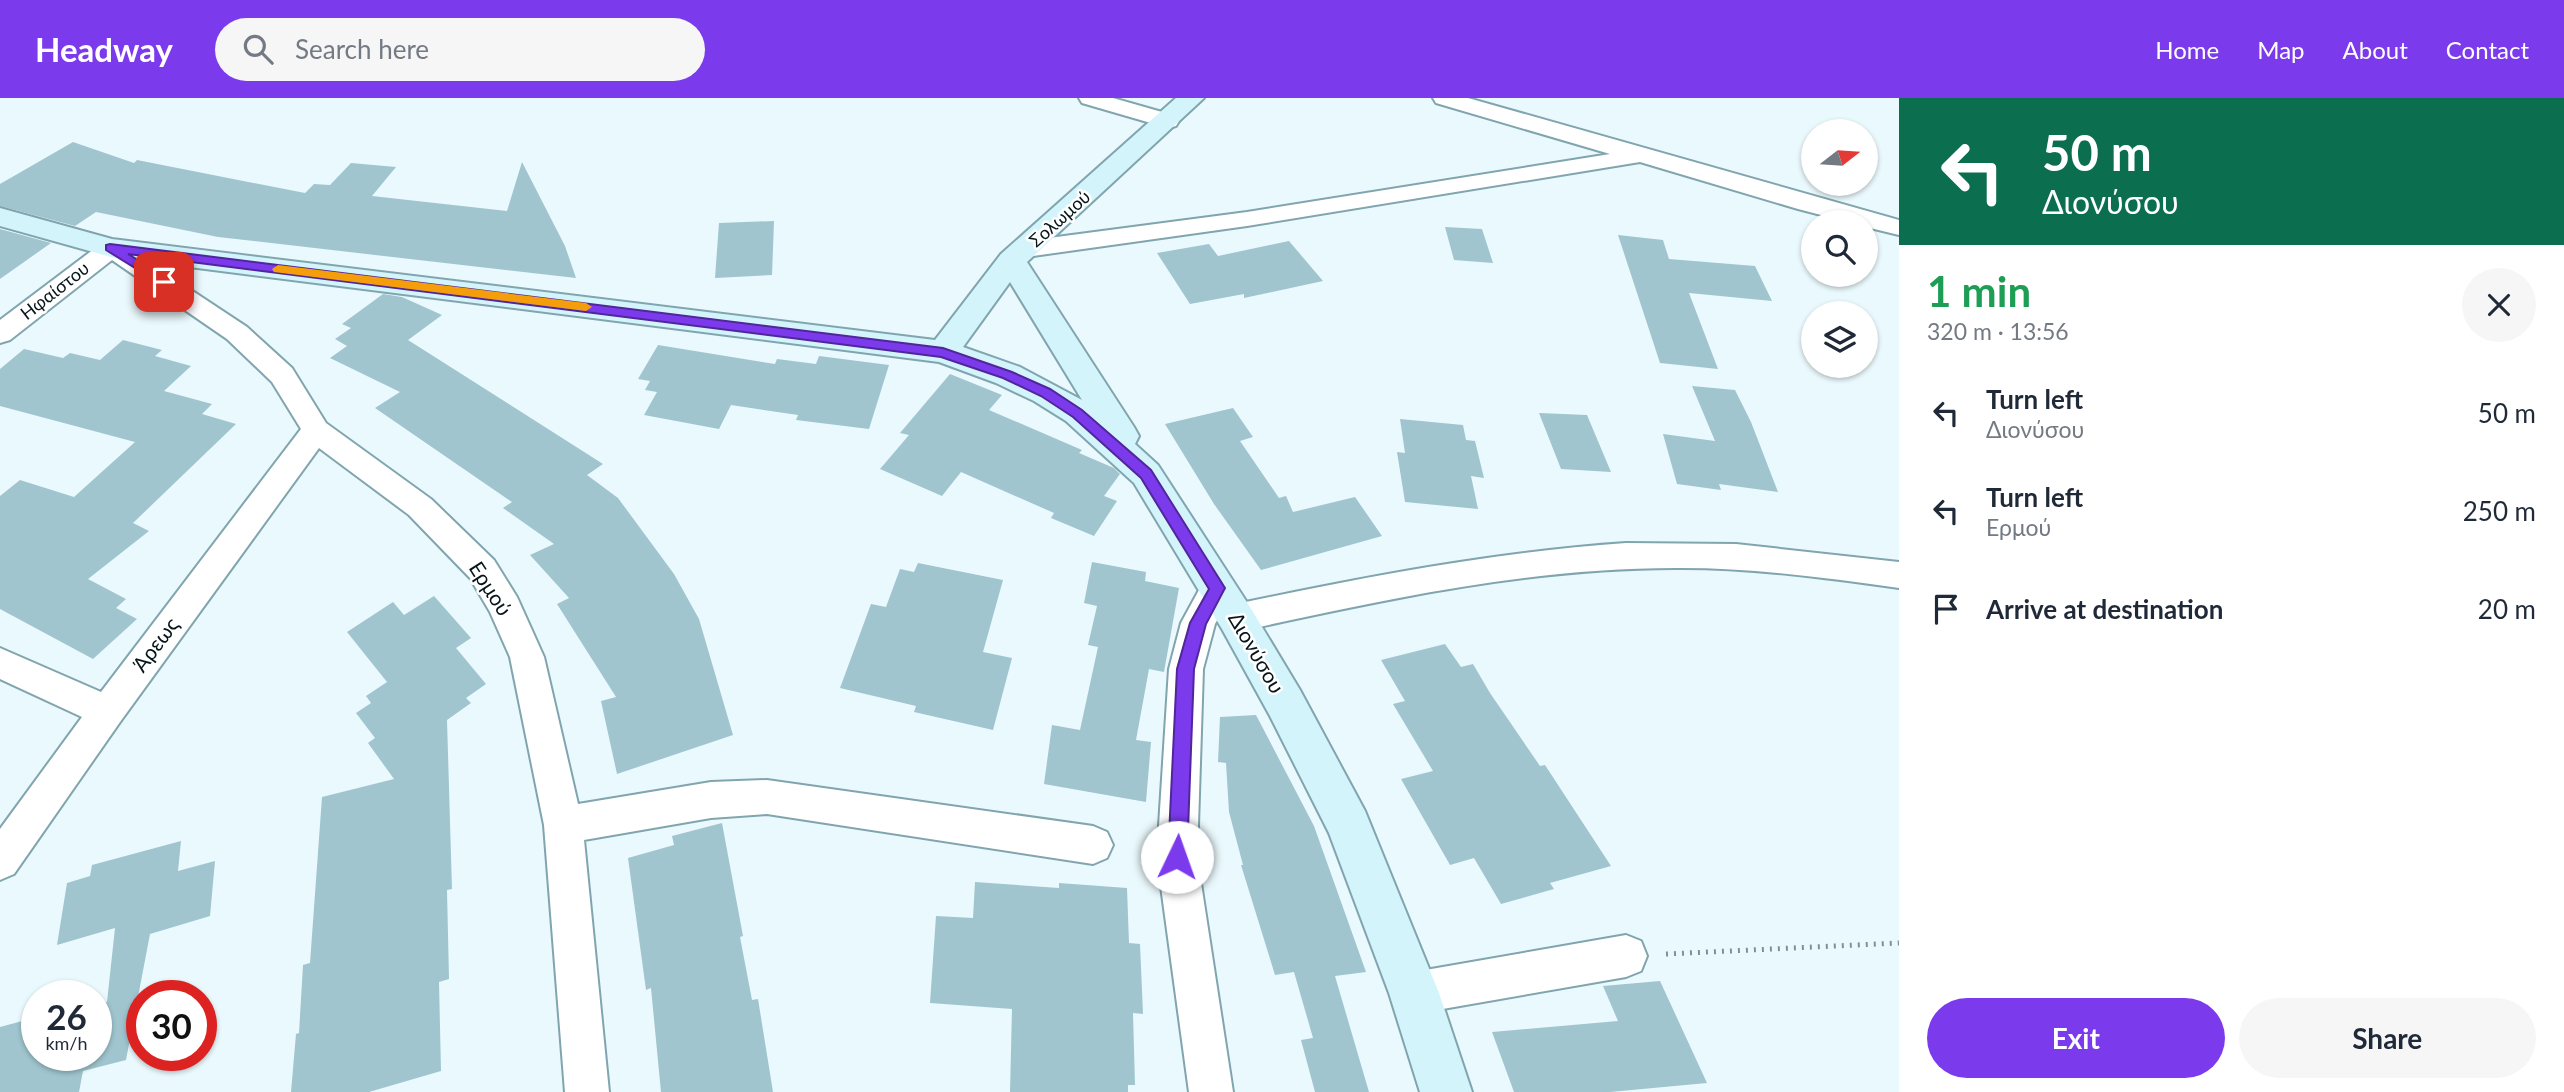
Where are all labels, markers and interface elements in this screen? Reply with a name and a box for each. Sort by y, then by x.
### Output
search box [215,18,705,81]
text: Headway [35,29,173,69]
icon: search [239,30,277,68]
text: Search here [295,33,429,65]
text: Home [2155,35,2219,64]
text: Map [2257,35,2305,64]
text: About [2343,35,2408,64]
text: Contact [2446,35,2529,64]
north arrow [1801,119,1878,196]
map controls [1801,119,1878,378]
text: 50 m [2042,123,2152,181]
icon: left [1927,126,2018,217]
text: Διονύσου [2042,182,2179,221]
street label: Σολωμού [1024,185,1094,251]
button: search [1801,210,1878,287]
pin [134,252,194,312]
street label: Ηφαίστου [16,257,93,324]
icon: arrive [145,263,183,301]
text: 1 min [1927,266,2031,316]
button: close [2462,268,2536,342]
button: layers [1801,301,1878,378]
text: 320 m · 13:56 [1927,317,2069,345]
text: Turn left [1986,383,2083,415]
icon: left [1927,394,1965,432]
text: 50 m [2478,397,2536,429]
text: Διονύσου [1986,415,2084,443]
text: Turn left [1986,481,2083,513]
icon: left [1927,492,1965,530]
text: 250 m [2463,495,2536,527]
text: Ερμού [1986,513,2051,541]
street label: Ερμού [465,556,518,620]
icon: arrive [1927,590,1965,628]
text: Arrive at destination [1986,593,2223,625]
text: 20 m [2478,593,2536,625]
street label: Διονύσου [1224,607,1291,697]
street label: Άρεως [126,612,183,676]
position arrow [1140,820,1214,894]
speed limit sign: 30 [126,980,217,1071]
text: 26 [46,995,87,1037]
button: Exit [1927,998,2225,1078]
button: Share [2239,998,2536,1078]
text: km/h [45,1032,88,1054]

